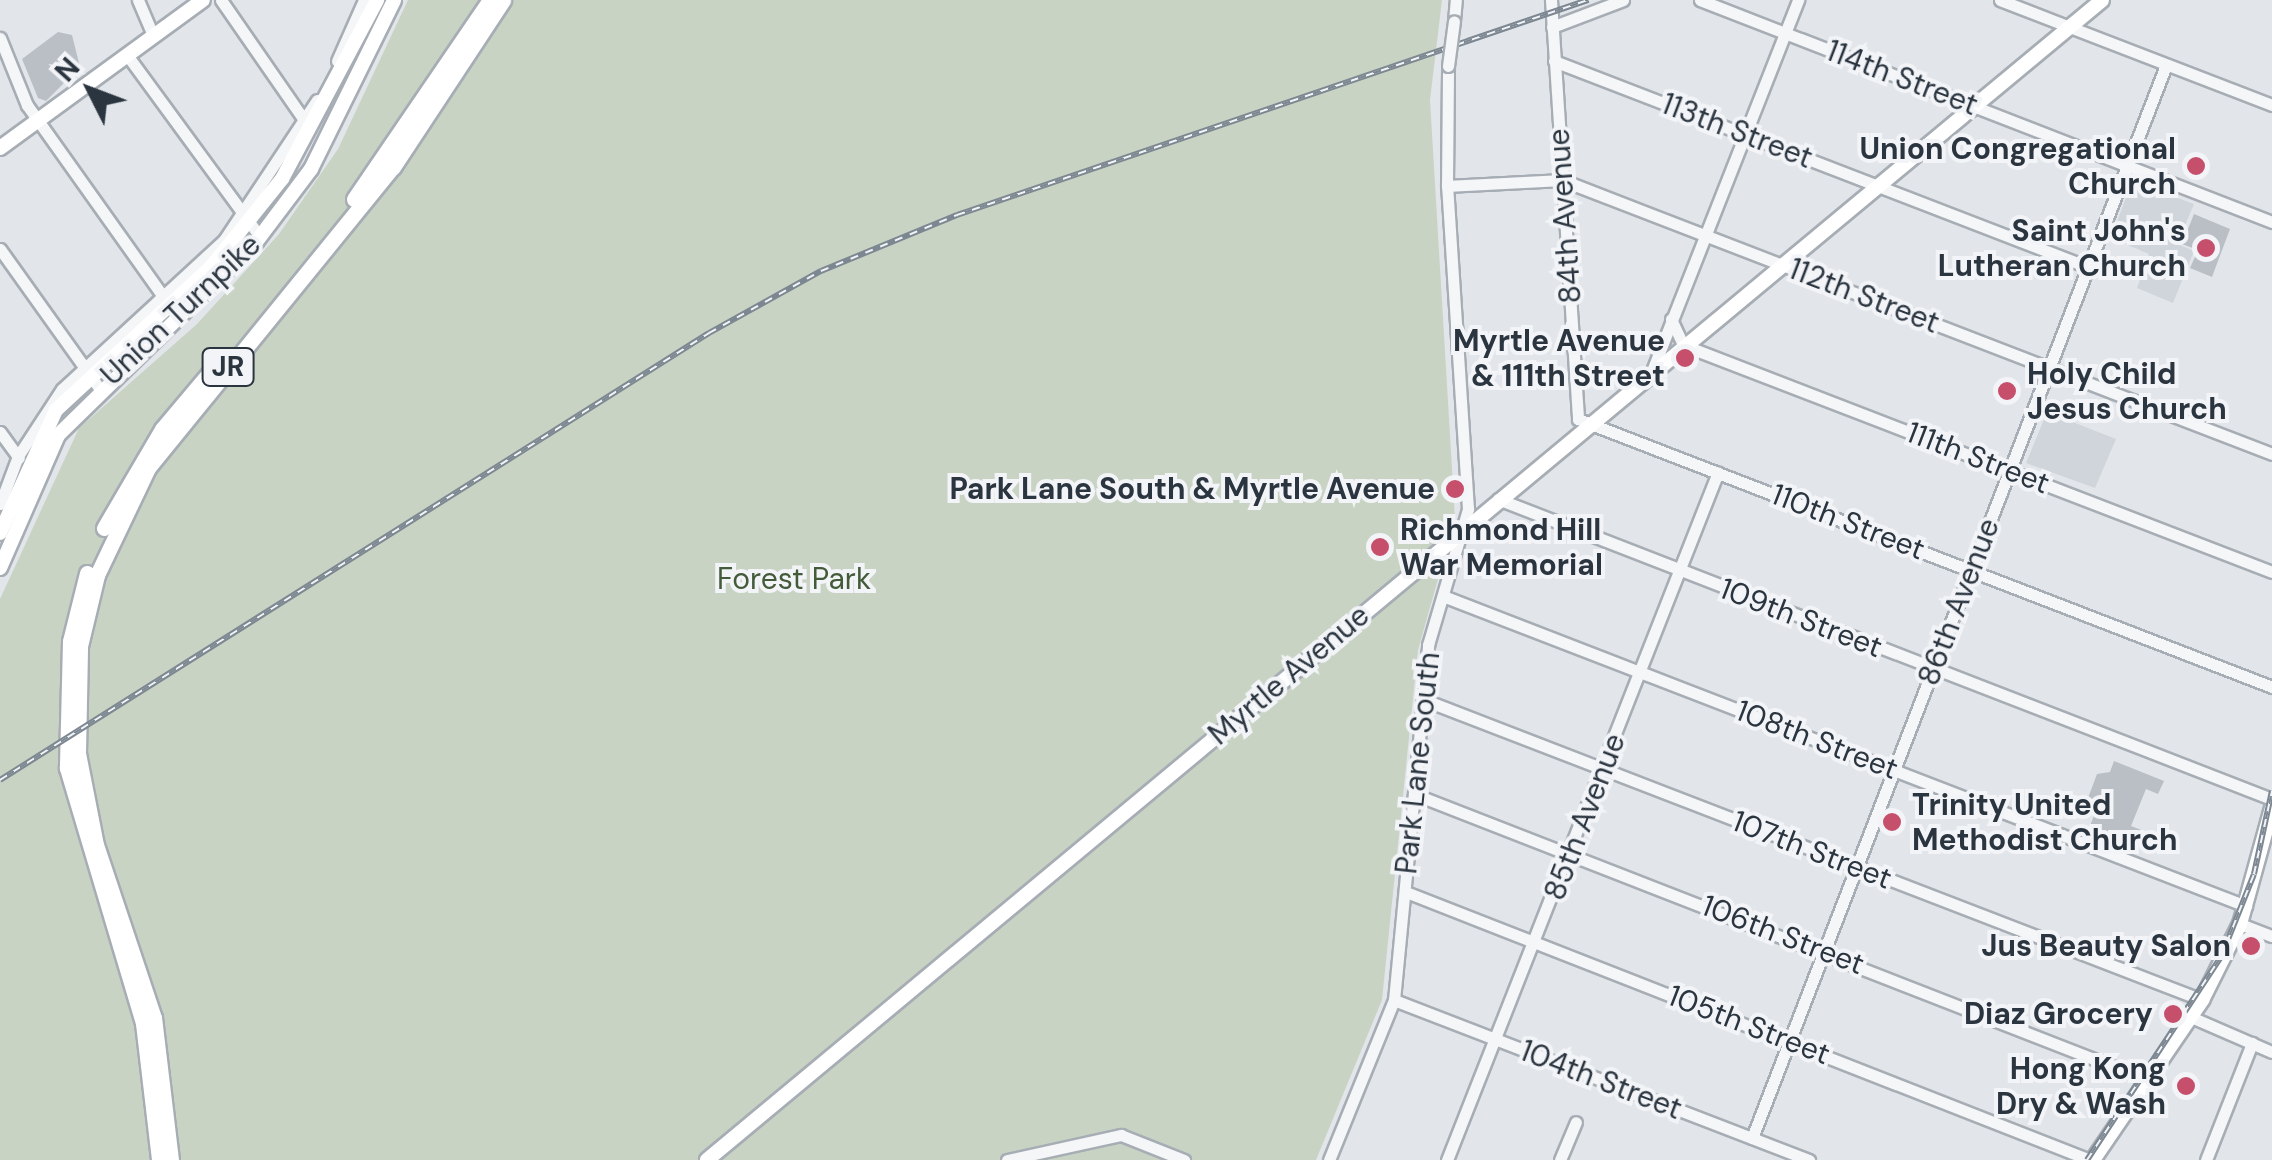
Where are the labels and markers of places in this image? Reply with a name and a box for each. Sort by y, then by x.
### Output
place label: Union Congregational Church [1859,131,2176,202]
marker: Union Congregational Church [2185,155,2207,177]
place label: Saint John's Lutheran Church [1938,213,2186,284]
marker: Saint John's Lutheran Church [2195,237,2217,259]
place label: Myrtle Avenue & 111th Street [1453,323,1665,394]
marker: Myrtle Avenue & 111th Street [1674,347,1696,369]
place label: Holy Child Jesus Church [2027,356,2227,426]
marker: Holy Child Jesus Church [1996,380,2018,402]
place label: Park Lane South & Myrtle Avenue [949,471,1435,507]
marker: Park Lane South & Myrtle Avenue [1444,478,1466,500]
place label: Richmond Hill War Memorial [1400,512,1603,582]
marker: Richmond Hill War Memorial [1369,536,1391,558]
place label: Trinity United Methodist Church [1912,787,2178,858]
marker: Trinity United Methodist Church [1881,811,1903,833]
place label: Jus Beauty Salon [1981,928,2231,964]
marker: Jus Beauty Salon [2240,935,2262,957]
place label: Diaz Grocery [1964,996,2153,1032]
marker: Diaz Grocery [2162,1003,2184,1025]
place label: Hong Kong Dry & Wash [1996,1051,2166,1122]
marker: Hong Kong Dry & Wash [2175,1075,2197,1097]

